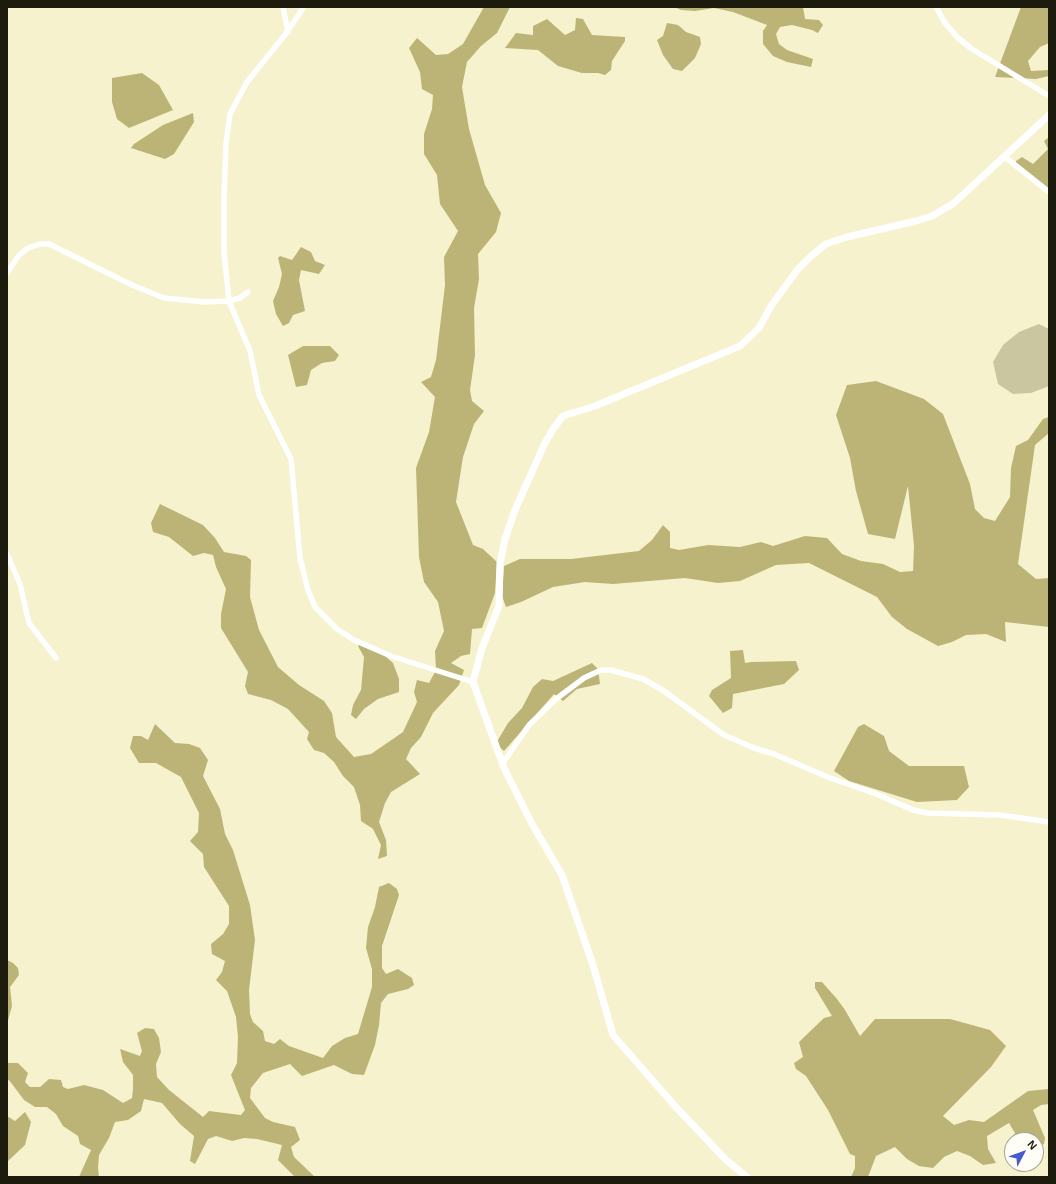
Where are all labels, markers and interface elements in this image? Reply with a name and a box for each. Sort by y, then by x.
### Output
north arrow [1004,1132,1044,1172]
text: N [1025,1138,1039,1152]

